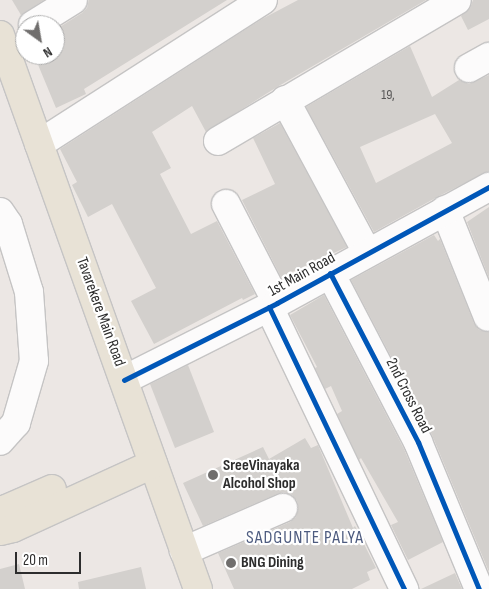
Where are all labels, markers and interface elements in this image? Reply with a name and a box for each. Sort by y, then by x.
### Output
north arrow [15,15,65,65]
text: N [40,43,55,61]
house number: 19, [381,87,395,103]
street label: 1st Main Road [265,249,339,301]
street label: Tavarekere Main Road [71,255,129,369]
street label: 2nd Cross Road [381,355,435,437]
place label: SreeVinayaka Alcohol Shop [223,456,300,494]
marker: SreeVinayaka Alcohol Shop [207,469,219,481]
district label: SADGUNTE PALYA [244,527,366,549]
scale bar [18,542,84,574]
text: 20 m [23,551,48,570]
place label: BNG Dining [241,553,304,573]
marker: BNG Dining [225,557,237,569]

